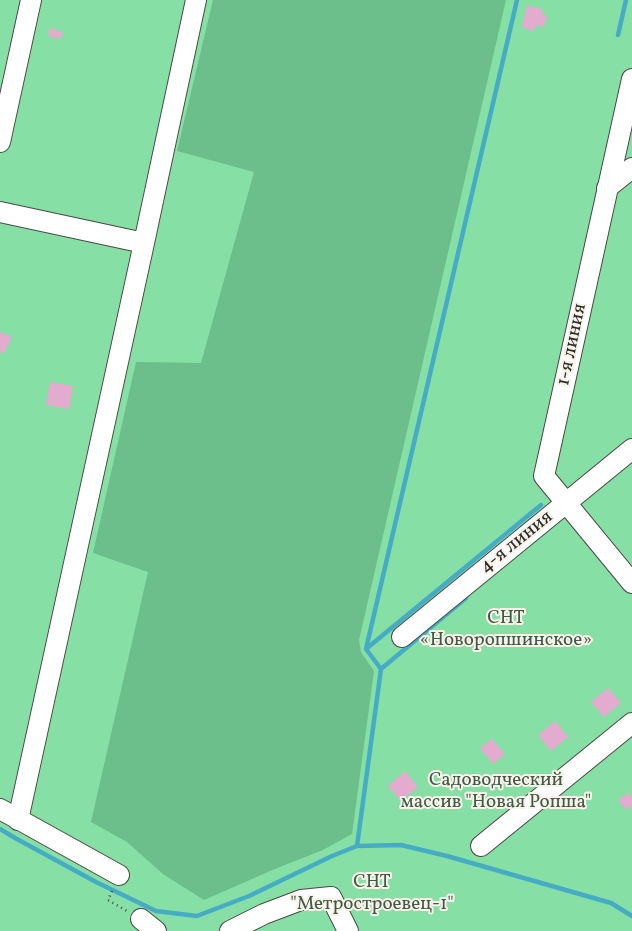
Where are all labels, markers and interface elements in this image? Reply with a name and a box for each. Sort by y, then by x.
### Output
street label: 1-я линия [553,302,593,388]
street label: 4-я линия [476,507,558,579]
park label: СНТ «Новоропшинское» [420,609,592,653]
park label: Садоводческий массив "Новая Ропша" [401,771,591,815]
park label: СНТ "Метростроевец-1" [290,873,454,917]

